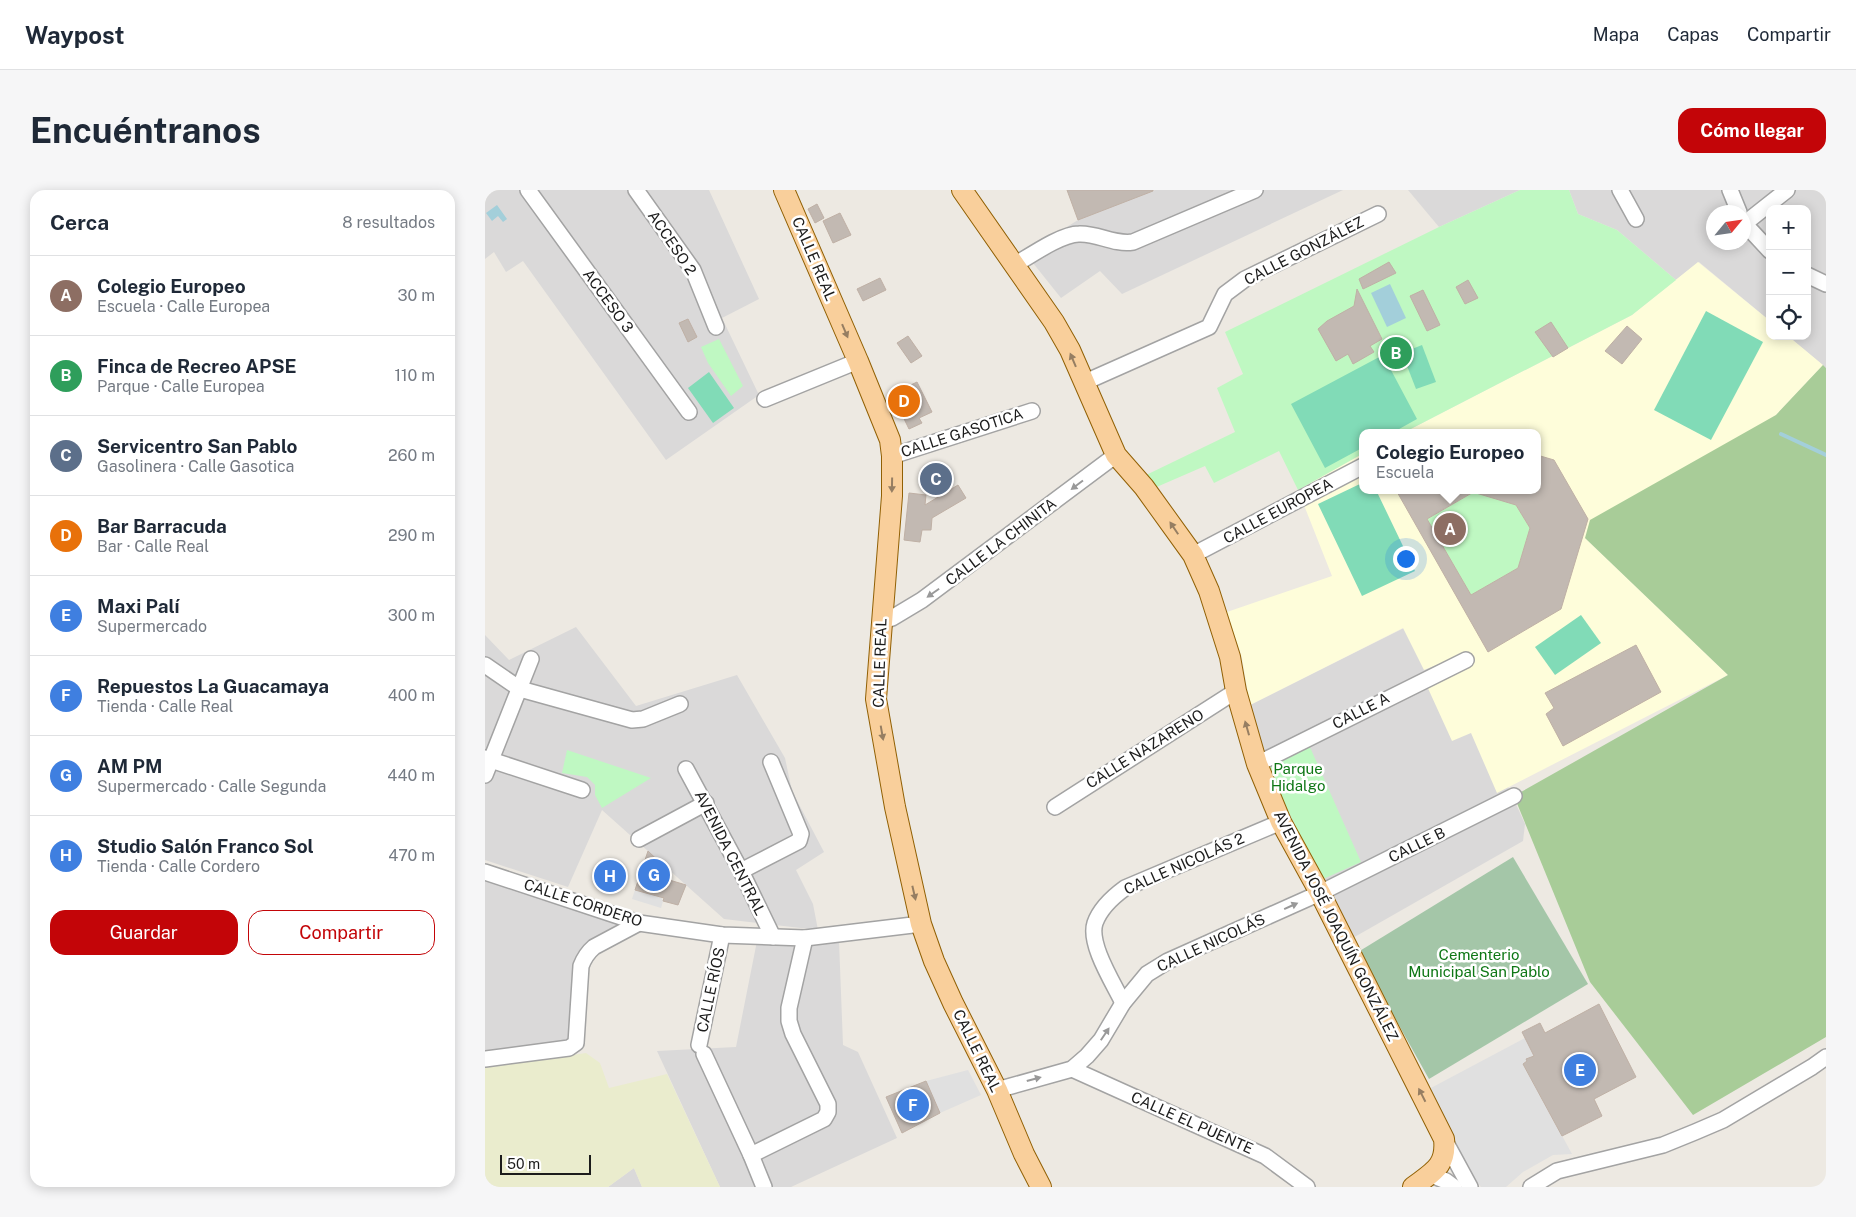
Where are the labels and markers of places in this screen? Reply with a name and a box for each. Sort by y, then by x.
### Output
pin: B [1380,334,1412,372]
pin: D [888,382,920,420]
pin: C [920,460,952,498]
pin: A [1434,510,1466,548]
pin: G [638,856,670,894]
pin: H [594,857,626,895]
pin: E [1564,1051,1596,1089]
pin: F [897,1086,929,1124]

